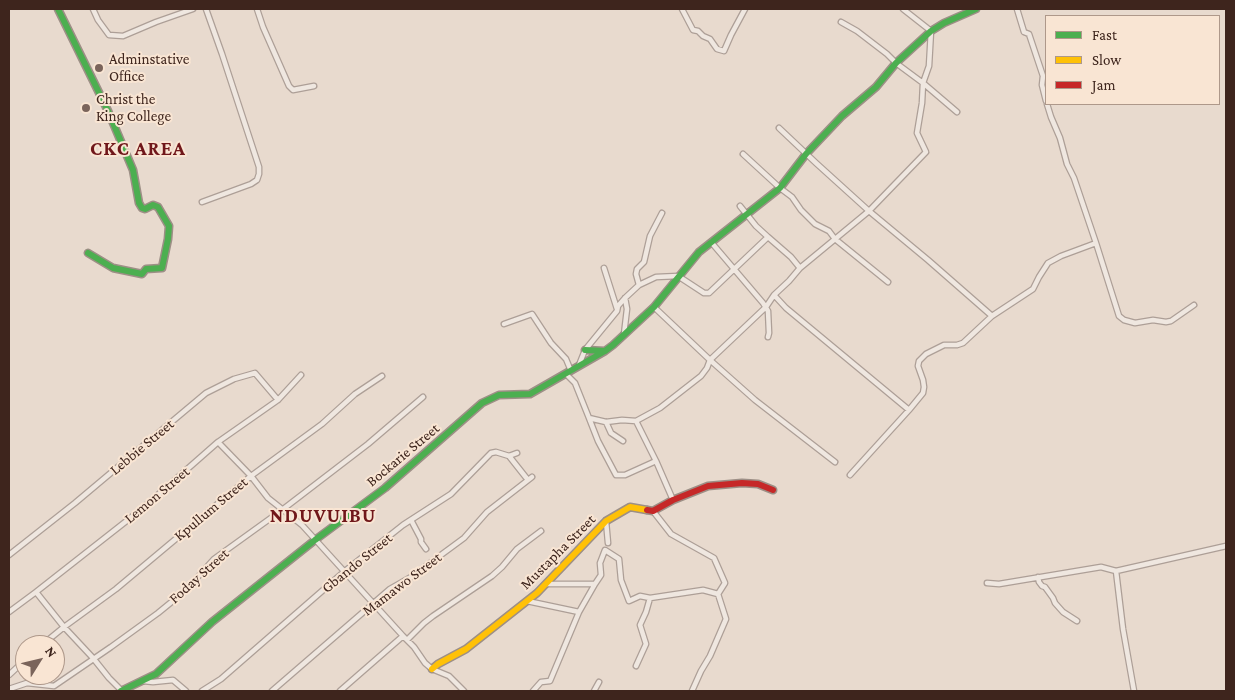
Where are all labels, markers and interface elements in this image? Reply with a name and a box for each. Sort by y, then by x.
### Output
legend [1045,15,1220,105]
text: Fast [1092,27,1117,43]
place label: Adminstative Office [109,50,189,85]
text: Slow [1092,52,1121,68]
marker: Adminstative Office [93,62,105,74]
text: Jam [1092,77,1115,93]
place label: Christ the King College [96,90,171,125]
marker: Christ the King College [80,102,92,114]
district label: CKC AREA [89,137,187,161]
street label: Lebbie Street [106,415,178,479]
street label: Bockarie Street [363,419,443,491]
street label: Lemon Street [121,463,193,527]
street label: Kpullum Street [171,473,251,545]
district label: NDUVUIBU [269,504,377,528]
street label: Mustapha Street [517,511,599,593]
street label: Gbando Street [318,529,396,597]
street label: Foday Street [165,545,233,607]
street label: Mamawo Street [359,548,445,620]
north arrow [15,635,65,685]
text: N [42,643,61,660]

